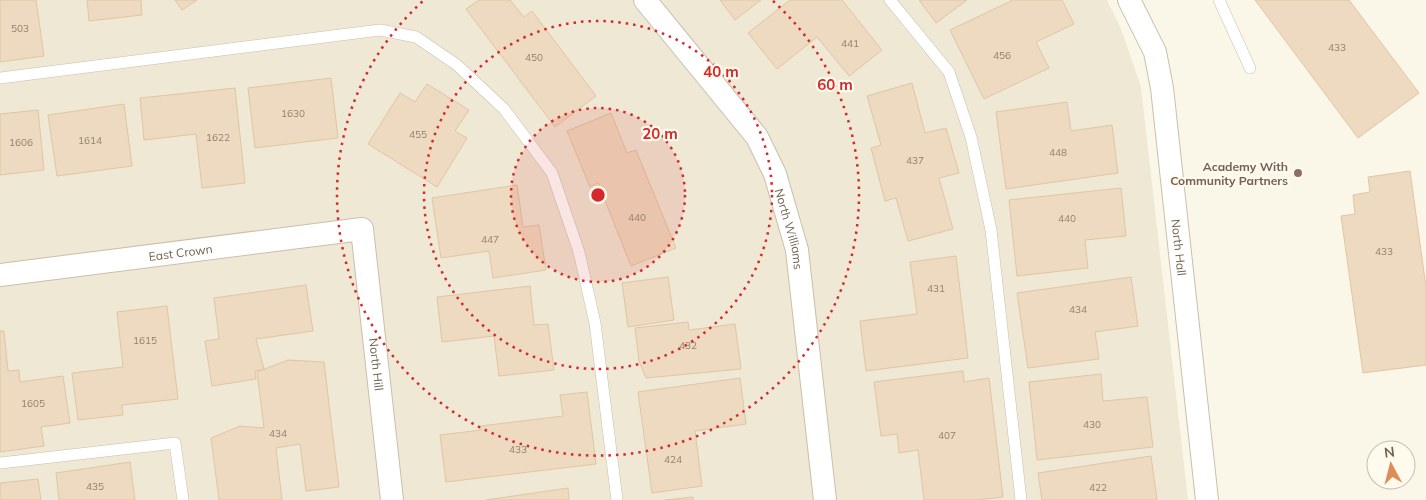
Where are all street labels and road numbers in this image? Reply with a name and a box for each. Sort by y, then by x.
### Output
street label: North Williams [772,187,807,270]
street label: North Hall [1169,218,1190,276]
street label: East Crown [148,241,213,264]
street label: North Hill [367,337,387,391]

